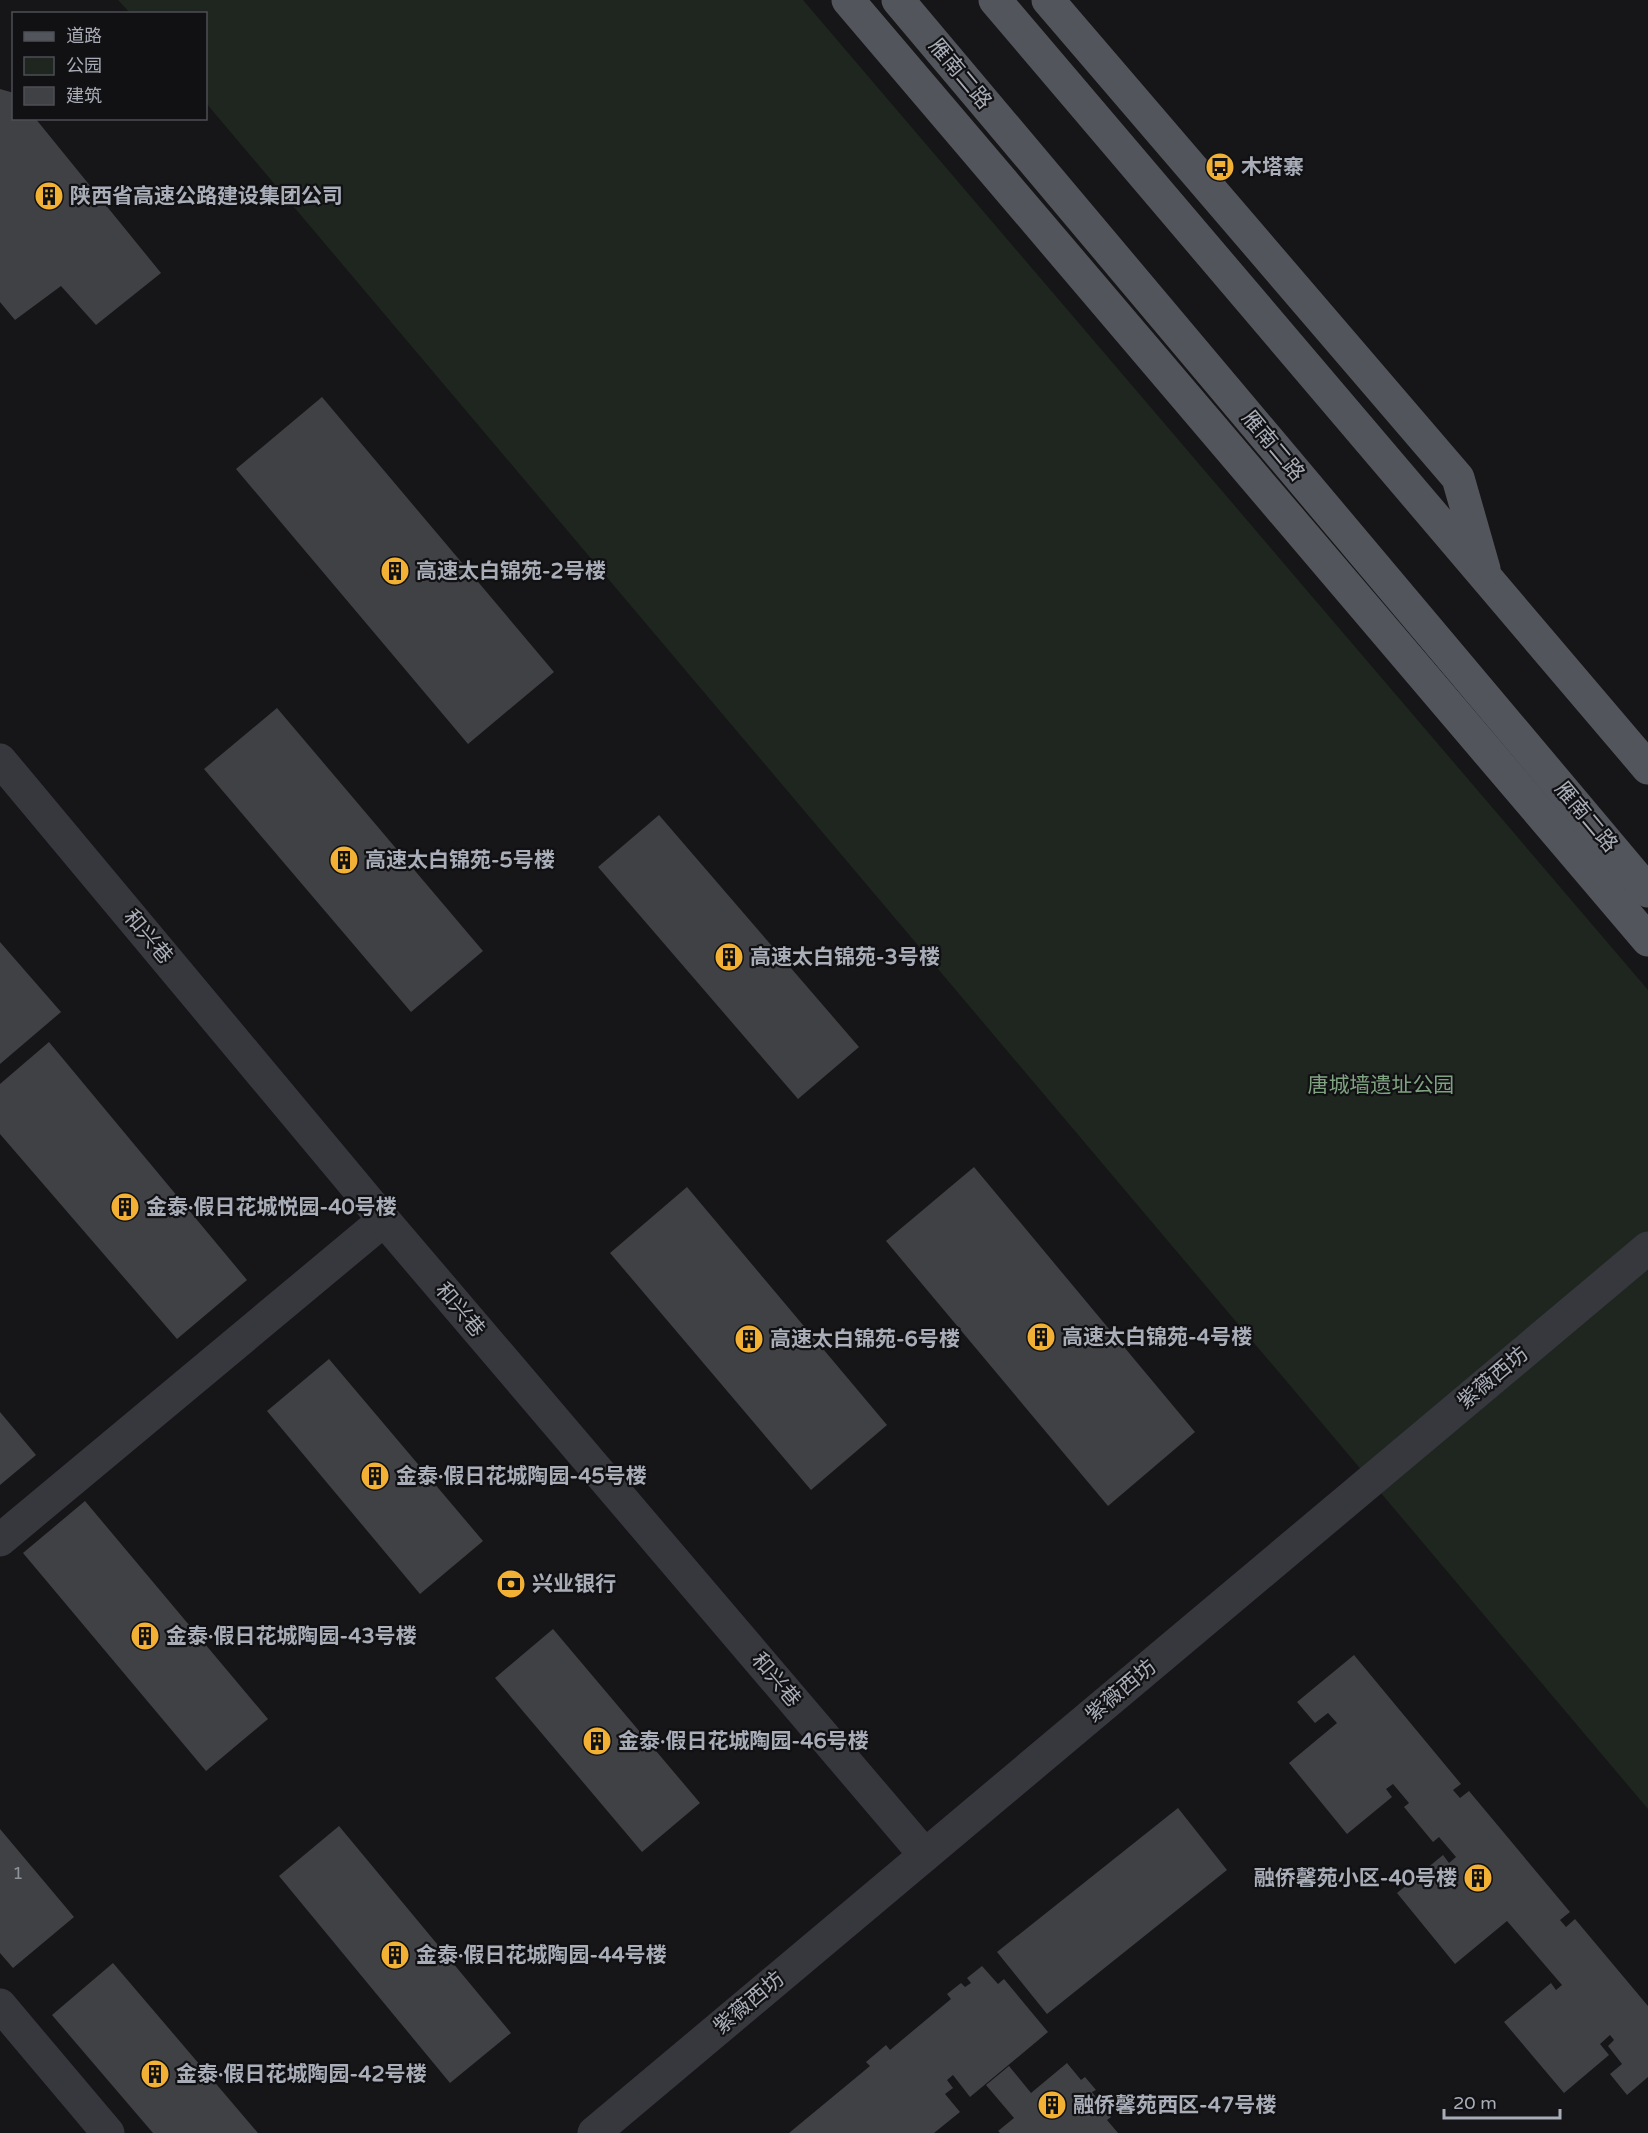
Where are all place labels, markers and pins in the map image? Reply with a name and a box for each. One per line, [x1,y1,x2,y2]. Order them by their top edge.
bus stop icon: 木塔寨 [1204,151,1236,183]
place label: 木塔寨 [1241,155,1304,180]
building icon: 陕西省高速公路建设集团公司 [33,180,65,212]
place label: 陕西省高速公路建设集团公司 [70,184,343,209]
building icon: 高速太白锦苑-2号楼 [379,555,411,587]
place label: 高速太白锦苑-2号楼 [416,559,606,584]
building icon: 高速太白锦苑-5号楼 [328,844,360,876]
place label: 高速太白锦苑-5号楼 [365,848,555,873]
building icon: 高速太白锦苑-3号楼 [713,941,745,973]
place label: 高速太白锦苑-3号楼 [750,945,940,970]
building icon: 金泰·假日花城悦园-40号楼 [109,1191,141,1223]
place label: 金泰·假日花城悦园-40号楼 [146,1195,397,1220]
building icon: 高速太白锦苑-4号楼 [1025,1321,1057,1353]
building icon: 高速太白锦苑-6号楼 [733,1323,765,1355]
place label: 高速太白锦苑-4号楼 [1062,1325,1252,1350]
place label: 高速太白锦苑-6号楼 [770,1327,960,1352]
building icon: 金泰·假日花城陶园-45号楼 [359,1460,391,1492]
place label: 金泰·假日花城陶园-45号楼 [396,1464,647,1489]
bank icon: 兴业银行 [495,1568,527,1600]
place label: 兴业银行 [532,1572,616,1597]
building icon: 金泰·假日花城陶园-43号楼 [129,1620,161,1652]
place label: 金泰·假日花城陶园-43号楼 [166,1624,417,1649]
building icon: 金泰·假日花城陶园-46号楼 [581,1725,613,1757]
place label: 金泰·假日花城陶园-46号楼 [618,1729,869,1754]
building icon: 融侨馨苑小区-40号楼 [1462,1862,1494,1894]
place label: 融侨馨苑小区-40号楼 [1254,1866,1457,1891]
building icon: 金泰·假日花城陶园-44号楼 [379,1939,411,1971]
place label: 金泰·假日花城陶园-44号楼 [416,1943,667,1968]
building icon: 金泰·假日花城陶园-42号楼 [139,2058,171,2090]
place label: 金泰·假日花城陶园-42号楼 [176,2062,427,2087]
building icon: 融侨馨苑西区-47号楼 [1036,2089,1068,2121]
place label: 融侨馨苑西区-47号楼 [1073,2093,1276,2118]

